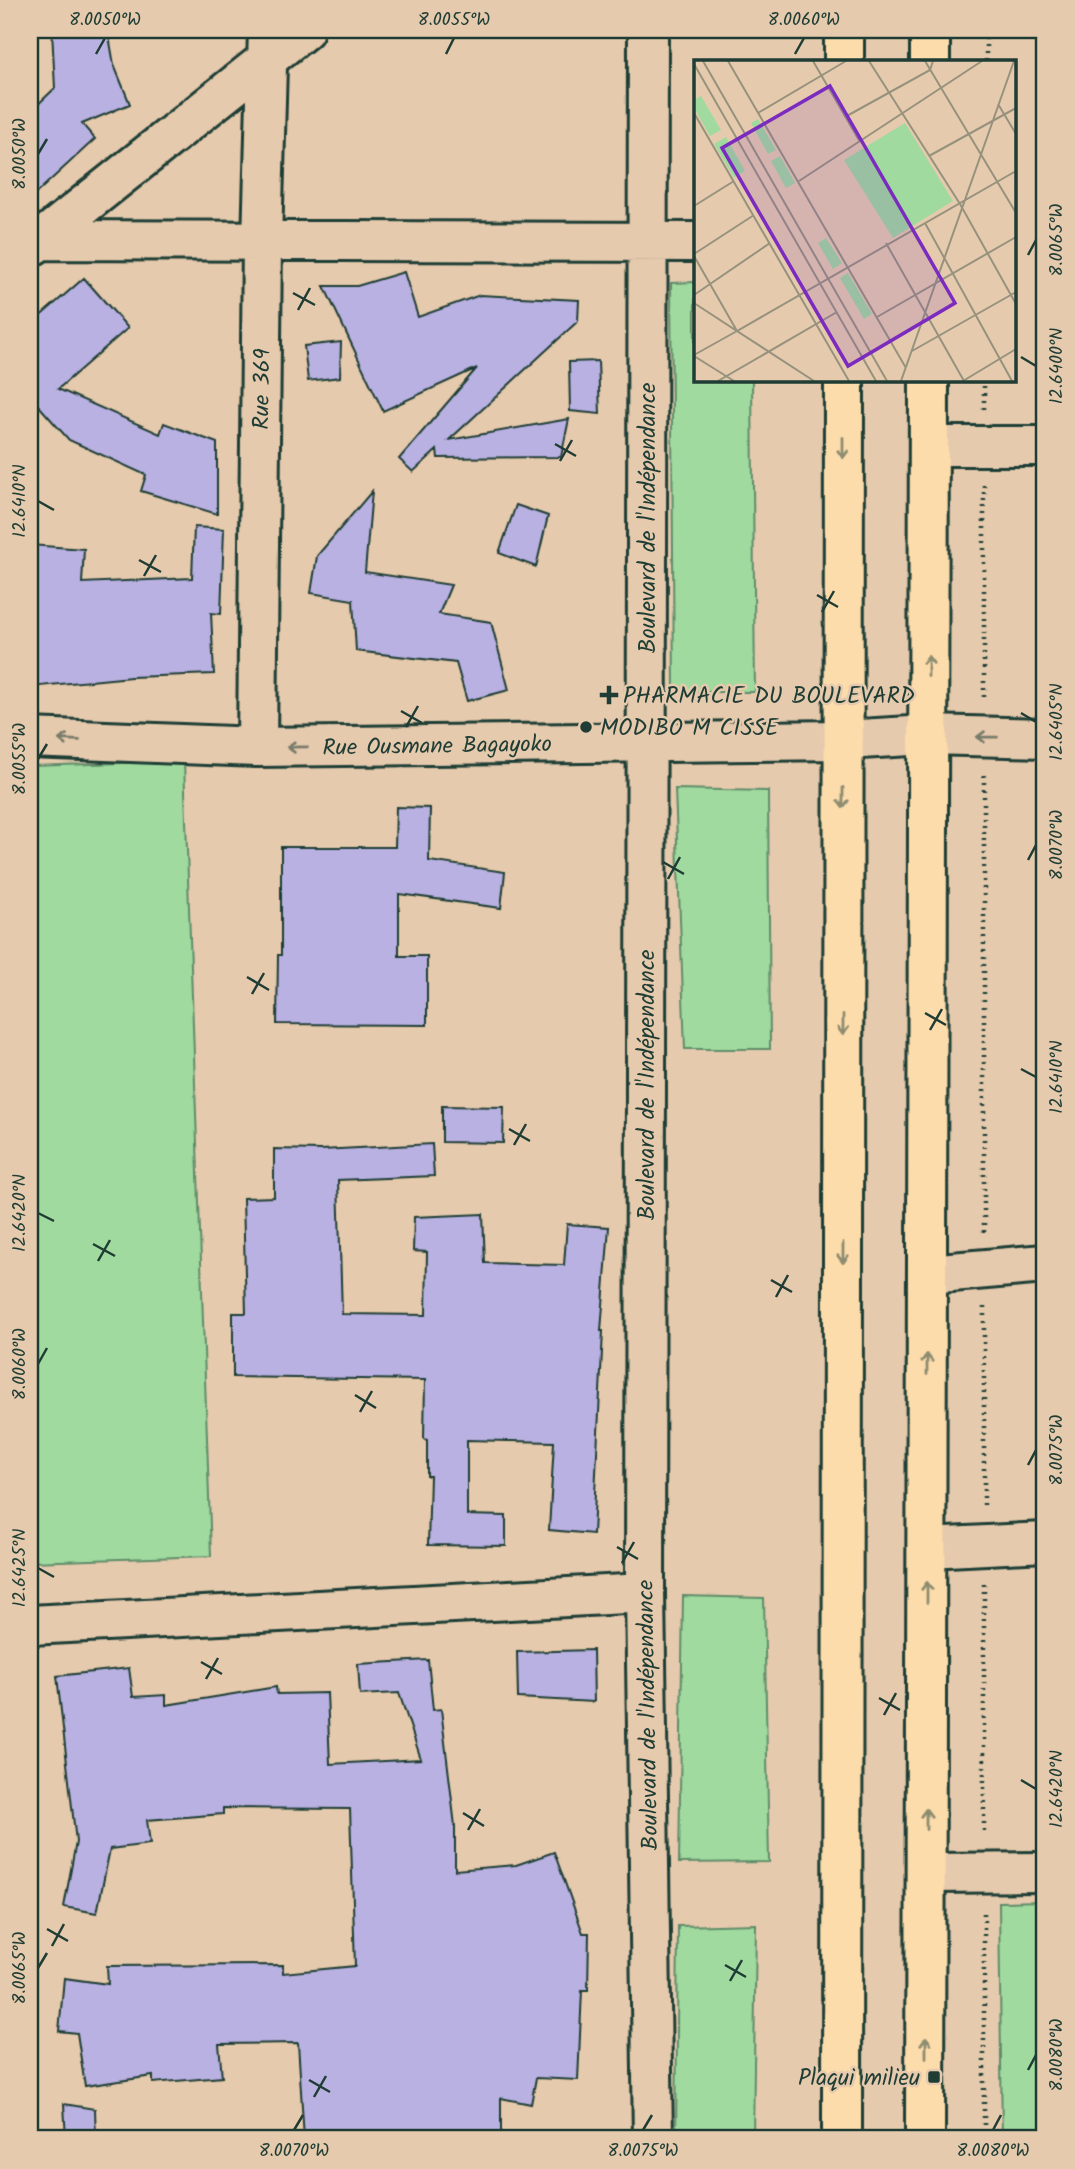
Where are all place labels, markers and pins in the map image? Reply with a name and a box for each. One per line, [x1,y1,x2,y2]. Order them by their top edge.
place label: PHARMACIE DU BOULEVARD [623,679,915,715]
marker: PHARMACIE DU BOULEVARD [601,687,617,703]
place label: MODIBO M CISSE [600,711,779,747]
marker: MODIBO M CISSE [578,719,594,735]
place label: Plaqui milieu [798,2061,920,2097]
marker: Plaqui milieu [926,2069,942,2085]

